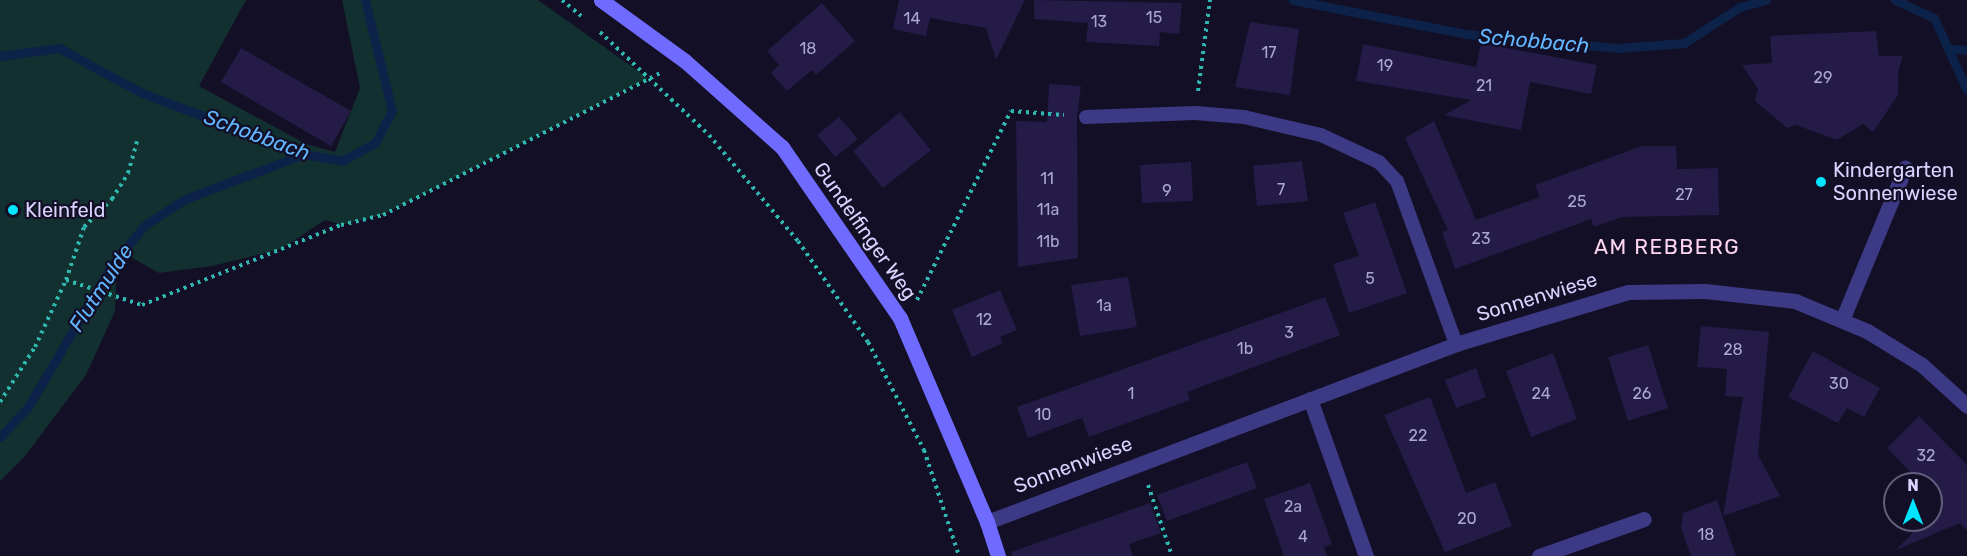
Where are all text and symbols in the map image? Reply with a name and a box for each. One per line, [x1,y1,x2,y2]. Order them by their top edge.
house number: 15 [1146,8,1162,28]
house number: 14 [904,9,920,29]
house number: 13 [1091,12,1107,32]
water label: Schobbach [1478,24,1590,58]
house number: 18 [799,39,817,59]
house number: 17 [1261,43,1277,63]
house number: 19 [1377,56,1393,76]
house number: 29 [1814,68,1832,88]
house number: 21 [1476,76,1492,96]
water label: Schobbach [201,104,313,166]
street label: Gundelfinger Weg [808,157,922,305]
place label: Kindergarten Sonnenwiese [1833,158,1958,205]
house number: 11 [1040,169,1054,189]
marker: Kindergarten Sonnenwiese [1814,175,1828,189]
house number: 7 [1277,180,1285,200]
house number: 9 [1162,181,1172,201]
house number: 27 [1675,185,1693,205]
house number: 25 [1568,192,1586,212]
place label: Kleinfeld [25,198,105,222]
house number: 11a [1037,200,1059,220]
marker: Kleinfeld [6,203,20,217]
house number: 23 [1471,229,1491,249]
house number: 11b [1036,232,1060,252]
district label: AM REBBERG [1594,234,1740,260]
water label: Flutmulde [64,240,138,336]
street label: Sonnenwiese [1474,267,1600,327]
house number: 5 [1365,269,1375,289]
house number: 1a [1096,296,1112,316]
house number: 12 [976,310,992,330]
house number: 3 [1284,323,1294,343]
house number: 1b [1237,339,1253,359]
house number: 28 [1723,340,1743,360]
house number: 30 [1829,374,1849,394]
house number: 1 [1128,384,1134,404]
house number: 24 [1531,384,1551,404]
house number: 26 [1632,384,1652,404]
house number: 10 [1034,405,1052,425]
house number: 22 [1409,426,1427,446]
street label: Sonnenwiese [1010,431,1136,499]
house number: 32 [1916,446,1936,466]
north arrow [1883,472,1943,532]
text: N [1907,476,1919,495]
house number: 2a [1284,497,1302,517]
house number: 20 [1457,509,1477,529]
house number: 18 [1697,525,1715,545]
house number: 4 [1298,527,1308,547]

